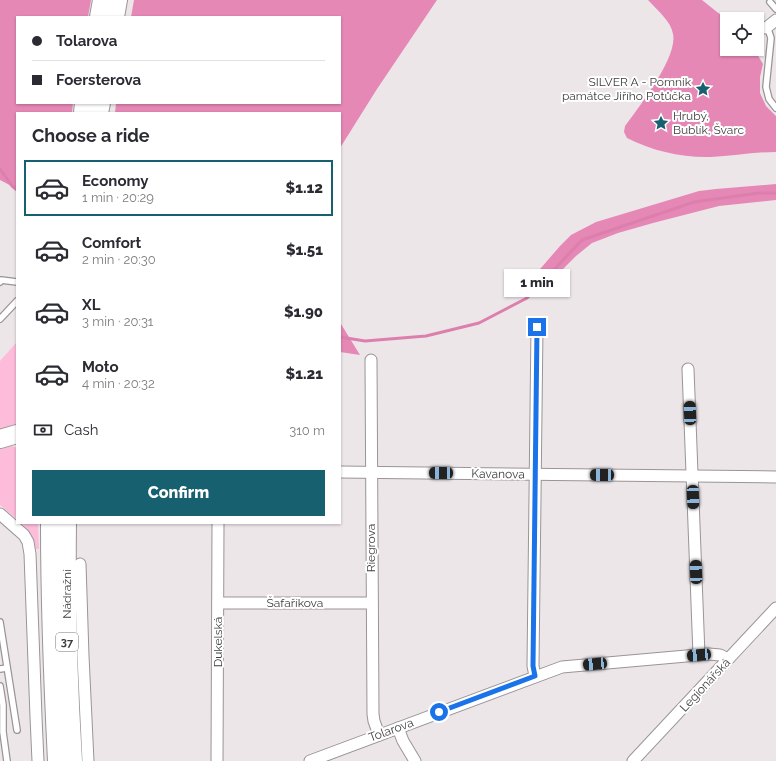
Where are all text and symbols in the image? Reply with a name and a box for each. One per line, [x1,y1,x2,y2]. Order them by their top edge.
map controls [720,12,764,56]
button: locate [720,12,764,56]
text: Tolarova [56,32,117,50]
text: Foersterova [56,71,141,89]
place label: SILVER A - Pomnik památce Jiřího Potůčka [562,75,692,103]
place icon: SILVER A - Pomnik památce Jiřího Potůčka [694,80,712,98]
place label: Hrubý, Bublík, Švarc [673,109,744,137]
place icon: Hrubý, Bublík, Švarc [652,114,670,132]
text: Choose a ride [32,125,150,146]
icon: car [34,170,70,206]
text: Economy [82,172,149,190]
text: $1.12 [286,179,323,197]
text: 1 min · 20:29 [82,190,154,205]
icon: car [34,232,70,268]
text: Comfort [82,234,141,252]
text: $1.51 [286,241,323,259]
text: 2 min · 20:30 [82,252,156,267]
callout: 1 min [504,269,570,297]
text: 1 min [520,275,554,290]
icon: car [34,294,70,330]
text: XL [82,296,100,314]
text: $1.90 [284,303,323,321]
text: 3 min · 20:31 [82,314,153,329]
route end [528,318,546,336]
icon: car [34,356,70,392]
text: Moto [82,358,119,376]
text: $1.21 [286,365,323,383]
text: 4 min · 20:32 [82,376,155,391]
car [684,401,696,425]
icon: cash [32,419,54,441]
text: Cash [64,421,98,439]
text: 310 m [289,423,325,438]
car [429,467,453,479]
street label: Kavanova [471,467,525,481]
car [590,469,614,481]
button: Confirm [32,470,325,516]
car [687,485,699,509]
street label: Riegrova [364,524,378,572]
car [690,560,702,584]
street label: Nádražní [60,569,74,619]
street label: Šafaříkova [267,596,323,610]
street label: Dukelská [211,617,225,667]
road number: 37 [56,633,78,651]
car [687,648,711,662]
street label: Legionářská [677,656,733,714]
car [583,657,607,671]
route start [430,703,448,721]
street label: Tolarova [367,715,415,745]

